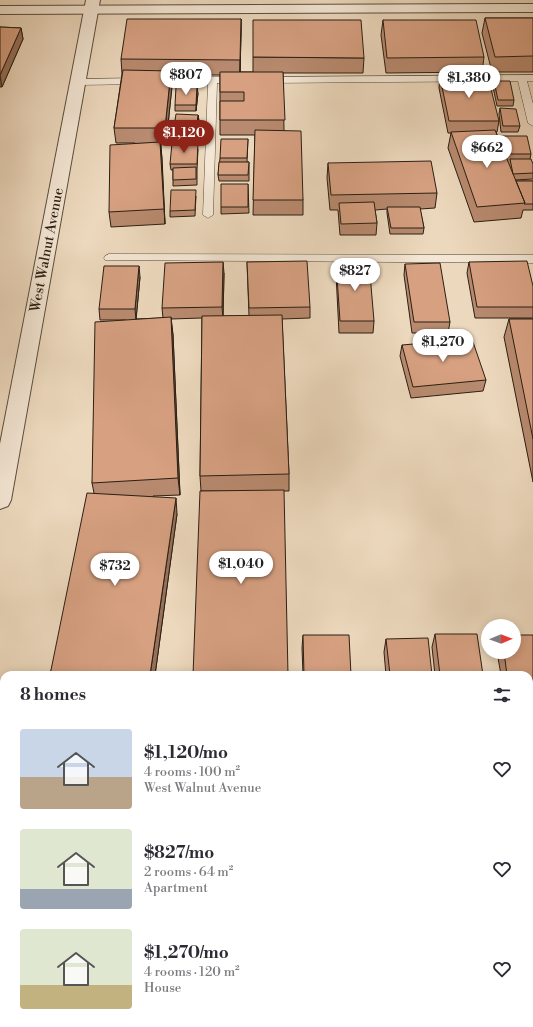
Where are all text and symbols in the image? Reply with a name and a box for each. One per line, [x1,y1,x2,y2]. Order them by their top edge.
pin: $807 [162,62,210,96]
pin: $1,380 [436,65,502,99]
text: $807 [169,67,203,83]
text: $1,380 [447,70,491,86]
pin: $1,120 [151,120,217,154]
text: $1,120 [163,125,205,141]
pin: $662 [463,135,511,169]
text: $662 [471,140,503,156]
street label: West Walnut Avenue [26,186,68,315]
pin: $827 [331,258,379,292]
text: $827 [339,263,371,279]
pin: $1,270 [410,329,476,363]
text: $1,270 [422,334,464,350]
pin: $1,040 [208,551,274,585]
pin: $732 [91,553,139,587]
text: $1,040 [218,556,264,572]
text: $732 [99,558,131,574]
north arrow [481,619,521,659]
map controls [481,619,521,659]
text: 8 homes [20,684,86,706]
icon: filters [491,684,513,706]
text: $1,120/mo [144,742,228,764]
icon: home [52,745,100,793]
icon: heart [491,758,513,780]
text: 4 rooms · 100 m² [144,764,240,780]
text: West Walnut Avenue [144,780,261,796]
text: $827/mo [144,842,214,864]
icon: home [52,845,100,893]
icon: heart [491,858,513,880]
text: 2 rooms · 64 m² [144,864,233,880]
text: Apartment [144,880,208,896]
text: $1,270/mo [144,942,229,964]
icon: home [52,945,100,993]
icon: heart [491,958,513,980]
text: 4 rooms · 120 m² [144,964,240,980]
text: House [144,980,181,996]

